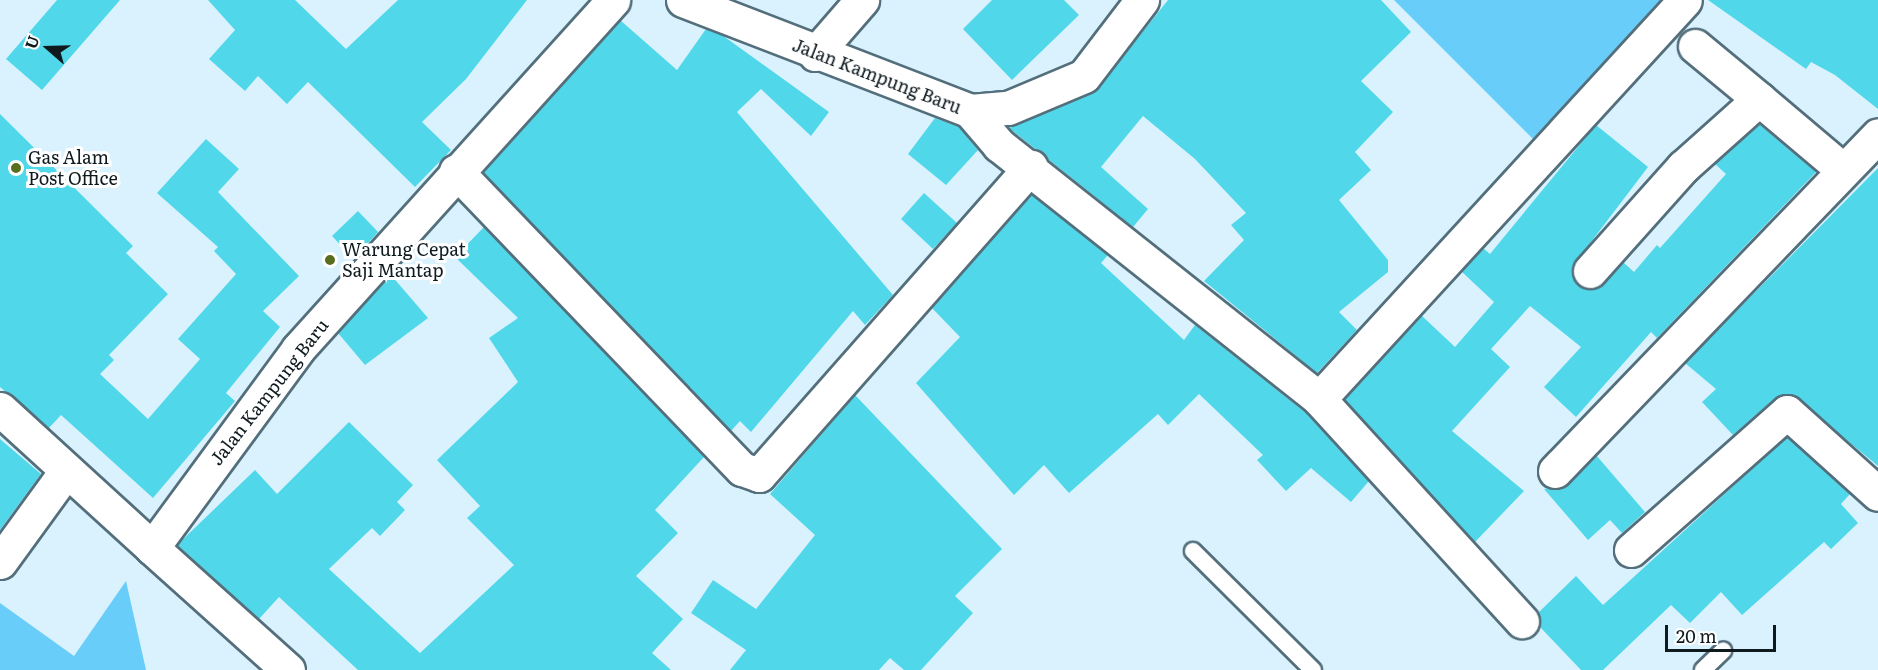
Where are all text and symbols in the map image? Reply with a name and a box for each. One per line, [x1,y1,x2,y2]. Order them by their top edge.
north arrow [18,18,78,78]
text: U [18,32,45,52]
street label: Jalan Kampung Baru [789,34,965,118]
place label: Gas Alam Post Office [28,147,118,190]
marker: Gas Alam Post Office [9,161,23,175]
place label: Warung Cepat Saji Mantap [342,239,466,282]
marker: Warung Cepat Saji Mantap [323,253,337,267]
street label: Jalan Kampung Baru [205,315,333,469]
scale bar [1668,613,1779,651]
text: 20 m [1676,622,1717,649]

